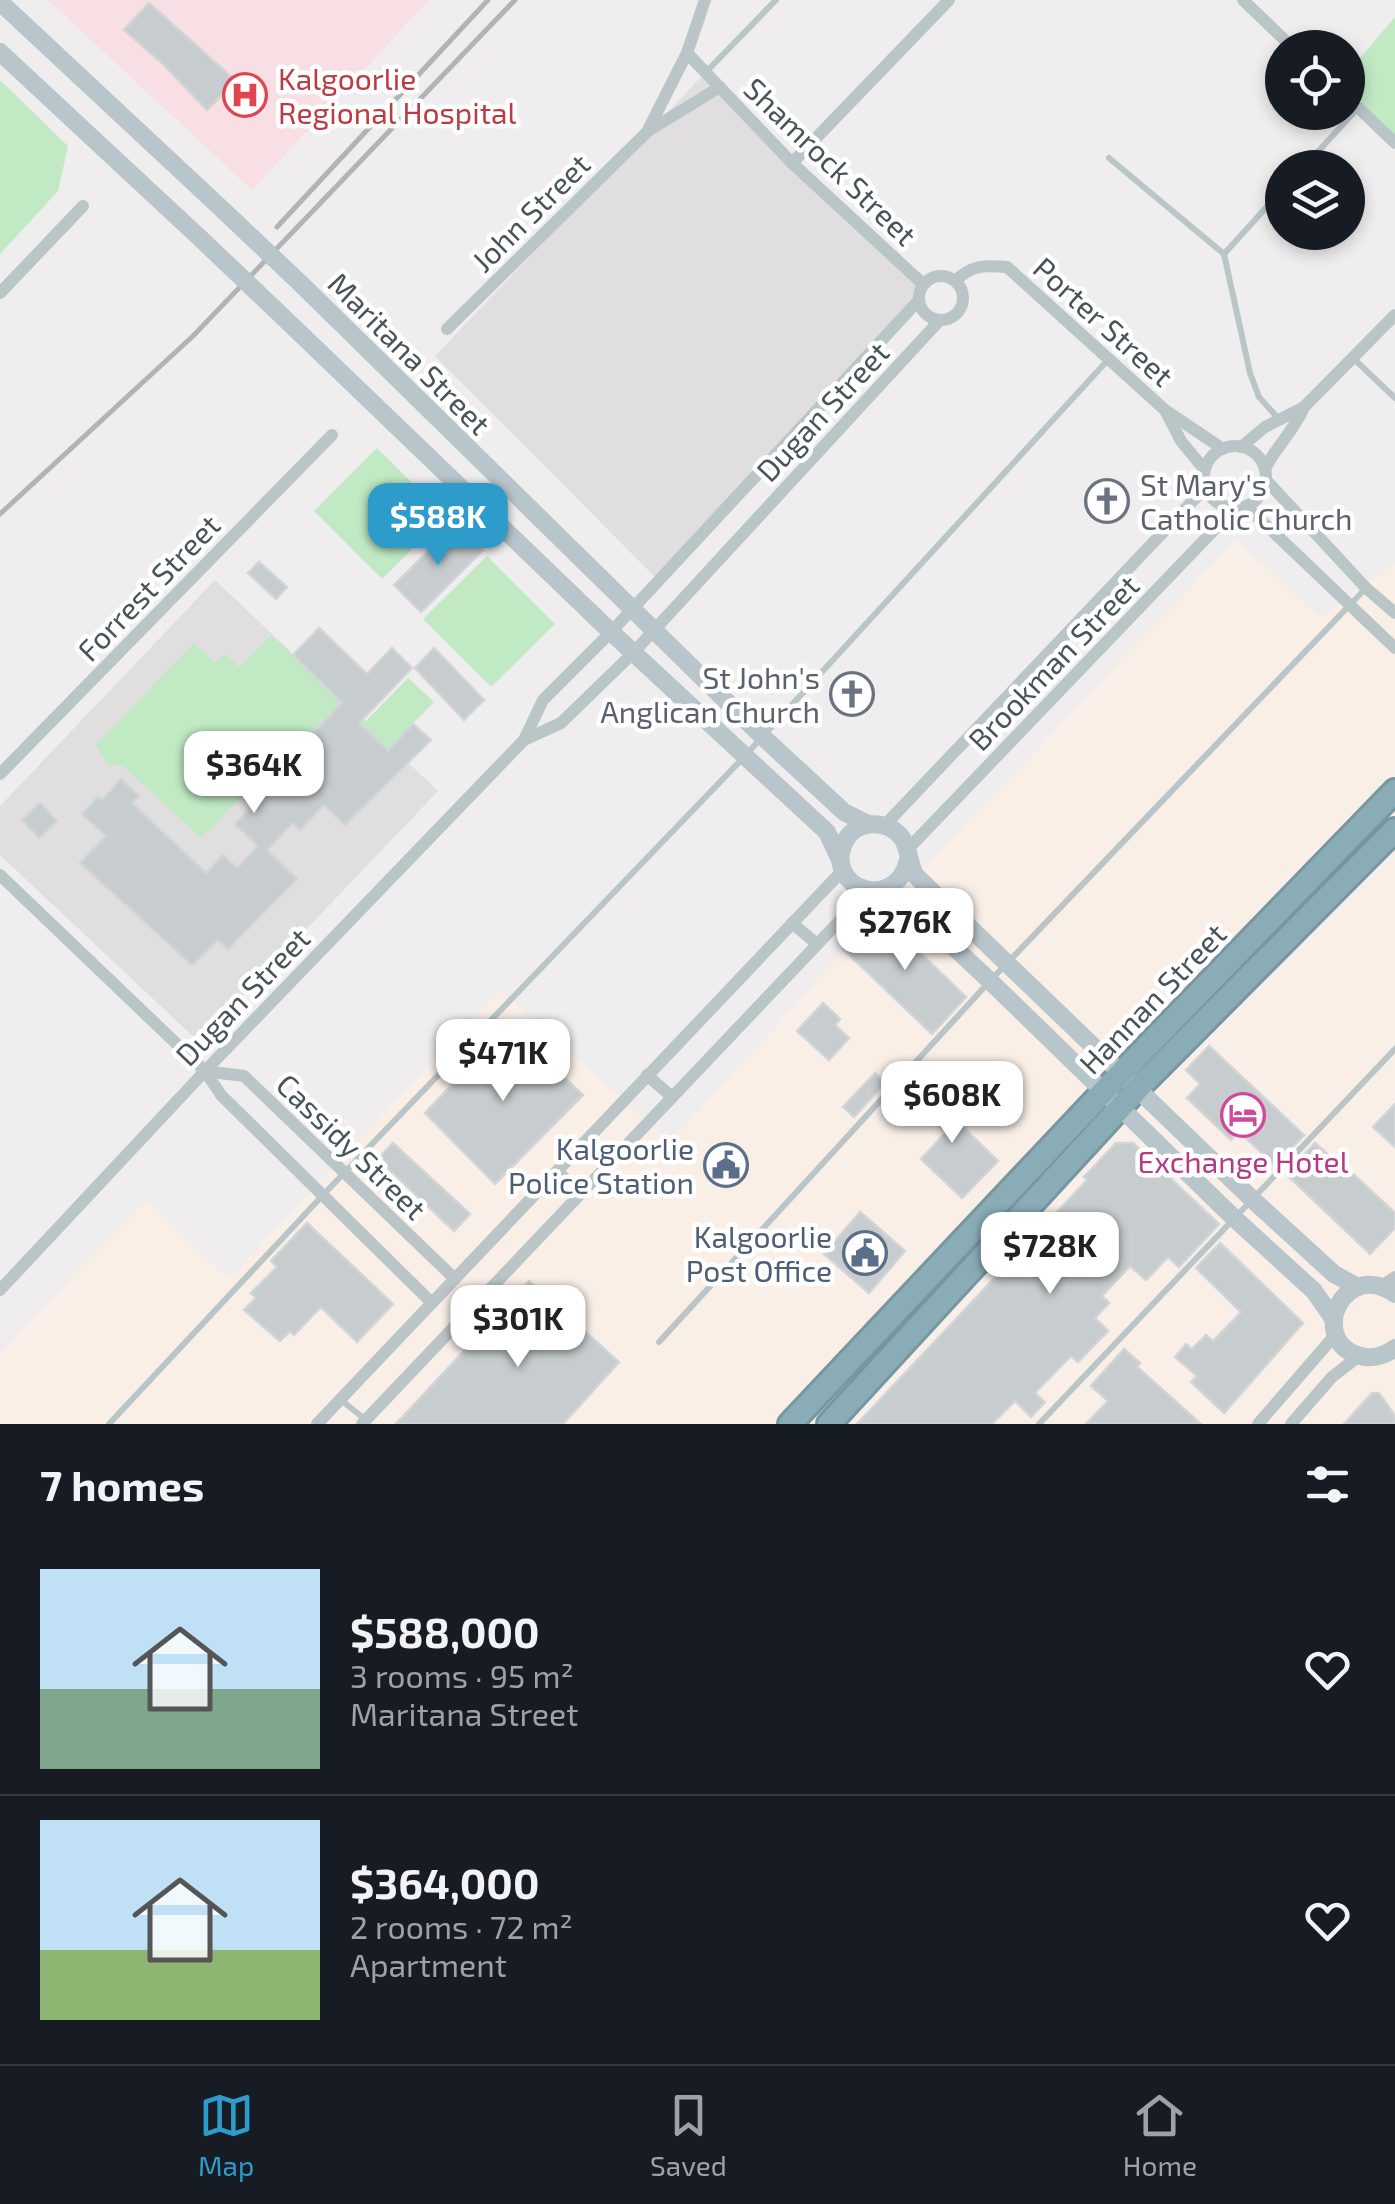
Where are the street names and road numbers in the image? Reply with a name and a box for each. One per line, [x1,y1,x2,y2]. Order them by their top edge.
street label: Shamrock Street [737,70,925,252]
street label: John Street [463,145,597,279]
street label: Porter Street [1027,249,1181,393]
street label: Maritana Street [322,265,498,441]
street label: Dugan Street [748,334,896,488]
street label: Forrest Street [69,506,227,668]
street label: Brookman Street [960,567,1146,757]
street label: Hannan Street [1071,915,1233,1081]
street label: Dugan Street [167,920,317,1072]
street label: Cassidy Street [270,1066,434,1226]

